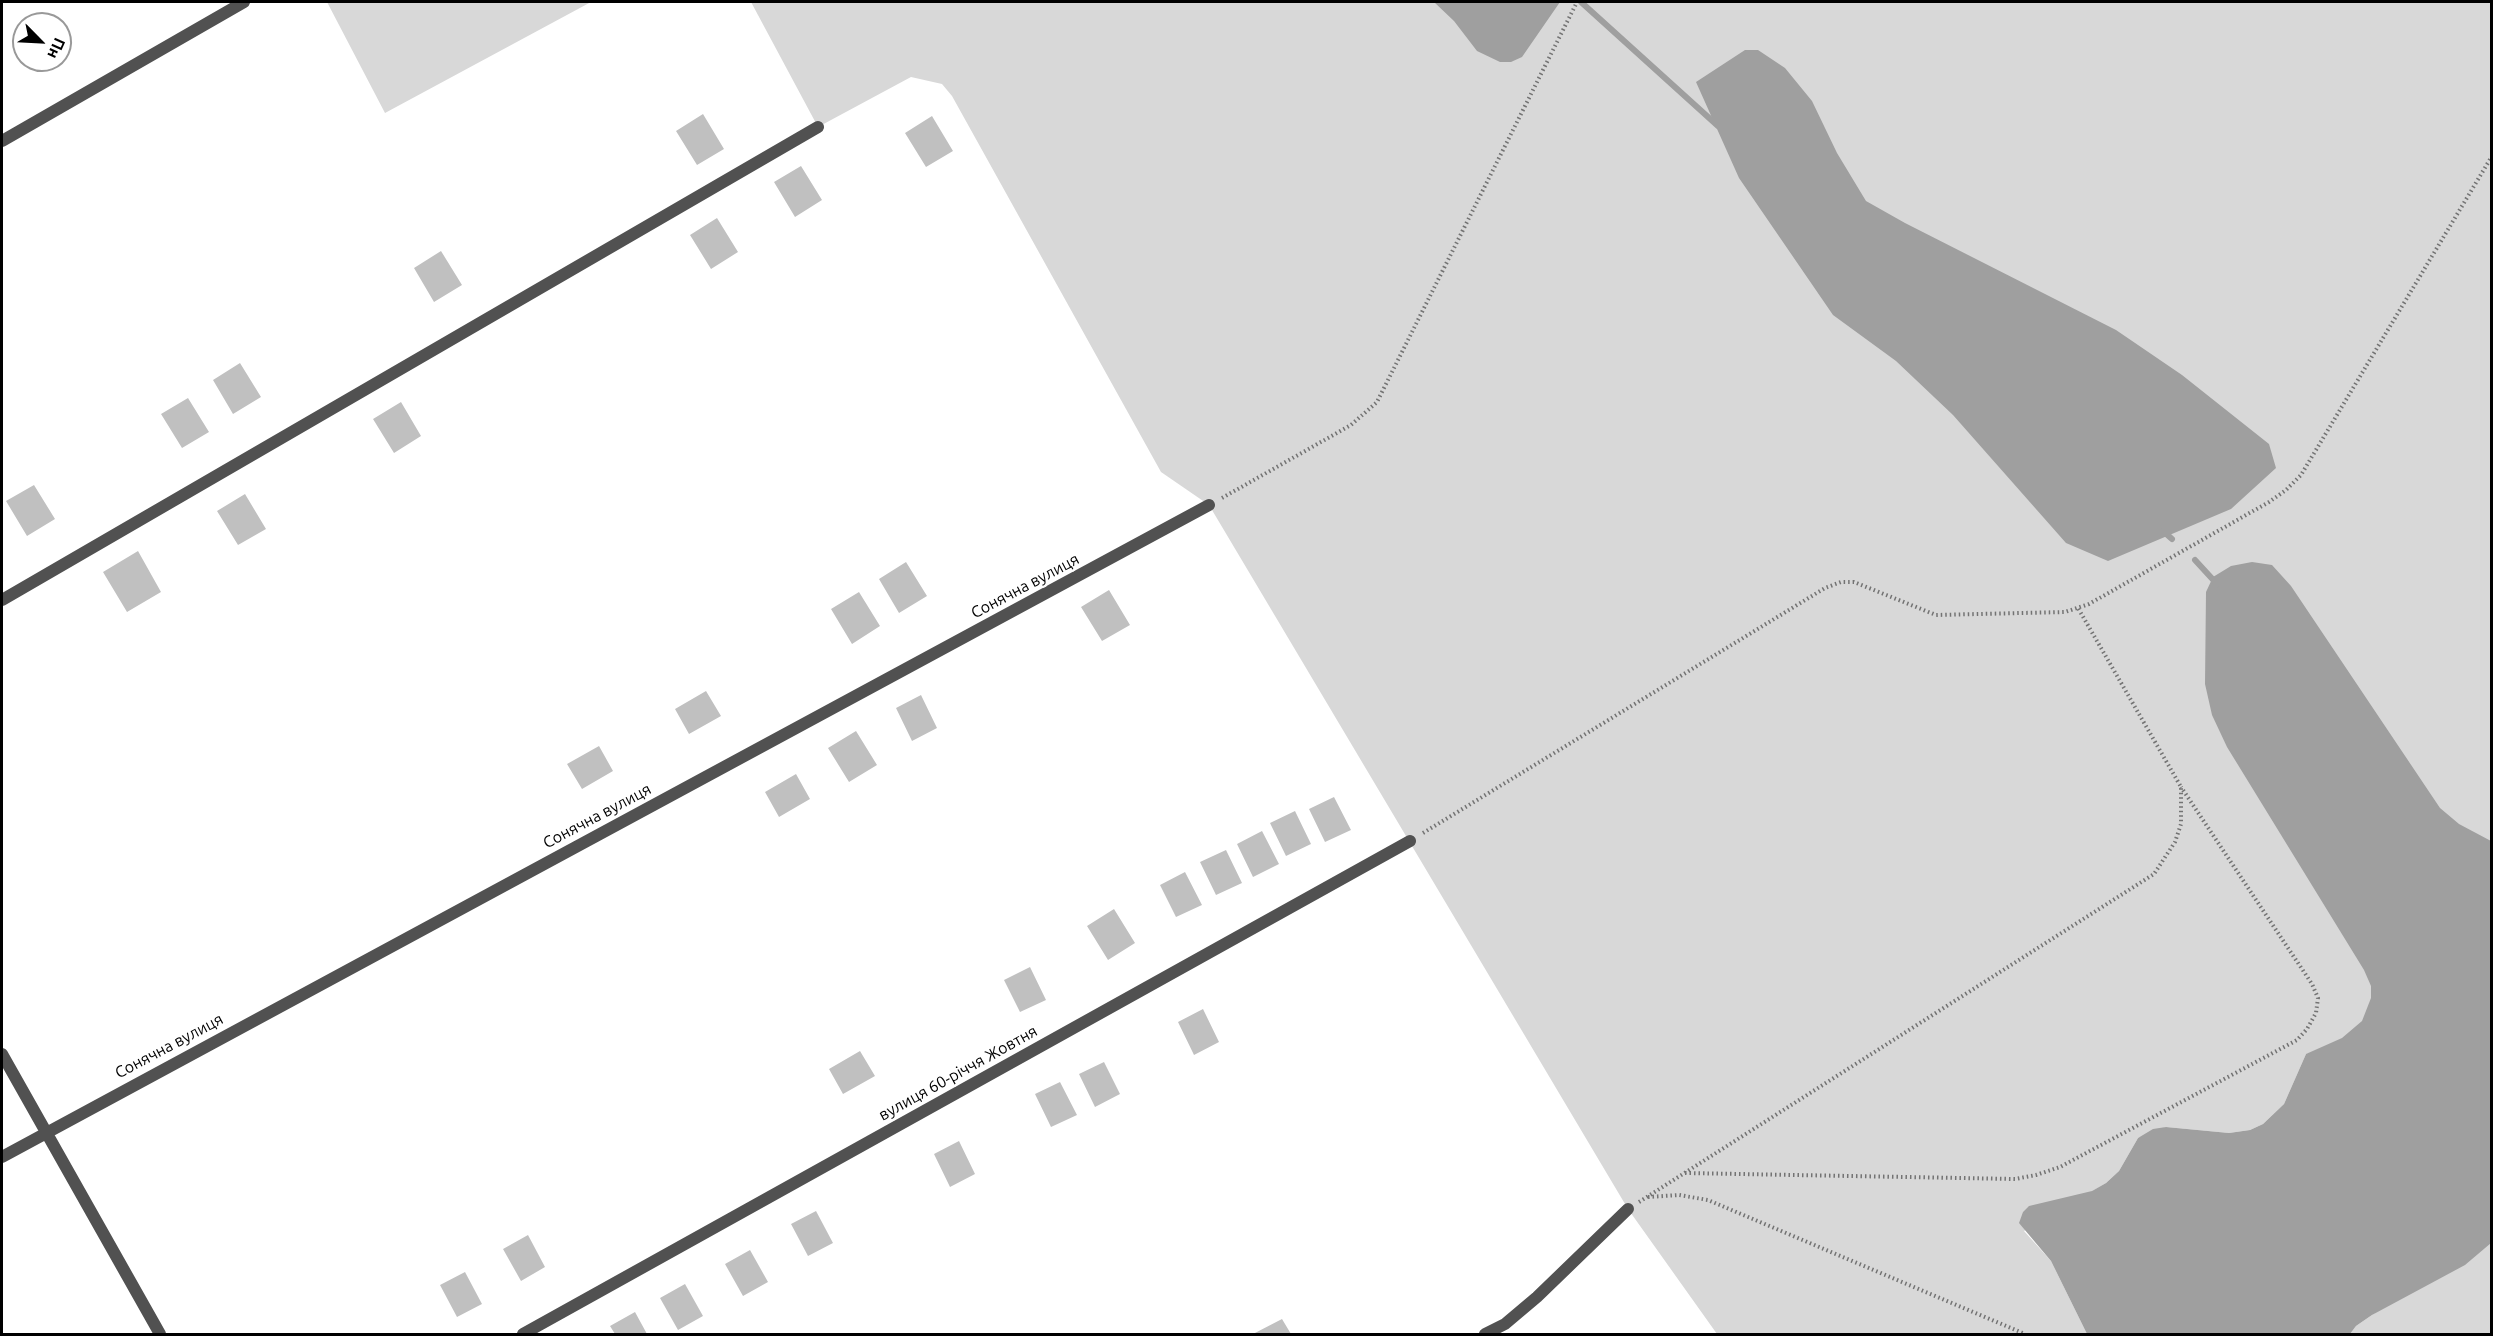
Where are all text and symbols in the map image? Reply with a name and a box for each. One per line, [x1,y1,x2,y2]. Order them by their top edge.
north arrow [12,12,72,72]
text: Пн [44,35,69,62]
street label: Сонячна вулиця [968,549,1082,623]
street label: Сонячна вулиця [540,779,654,853]
street label: Сонячна вулиця [112,1009,226,1083]
street label: вулиця 60-річчя Жовтня [875,1021,1041,1125]

